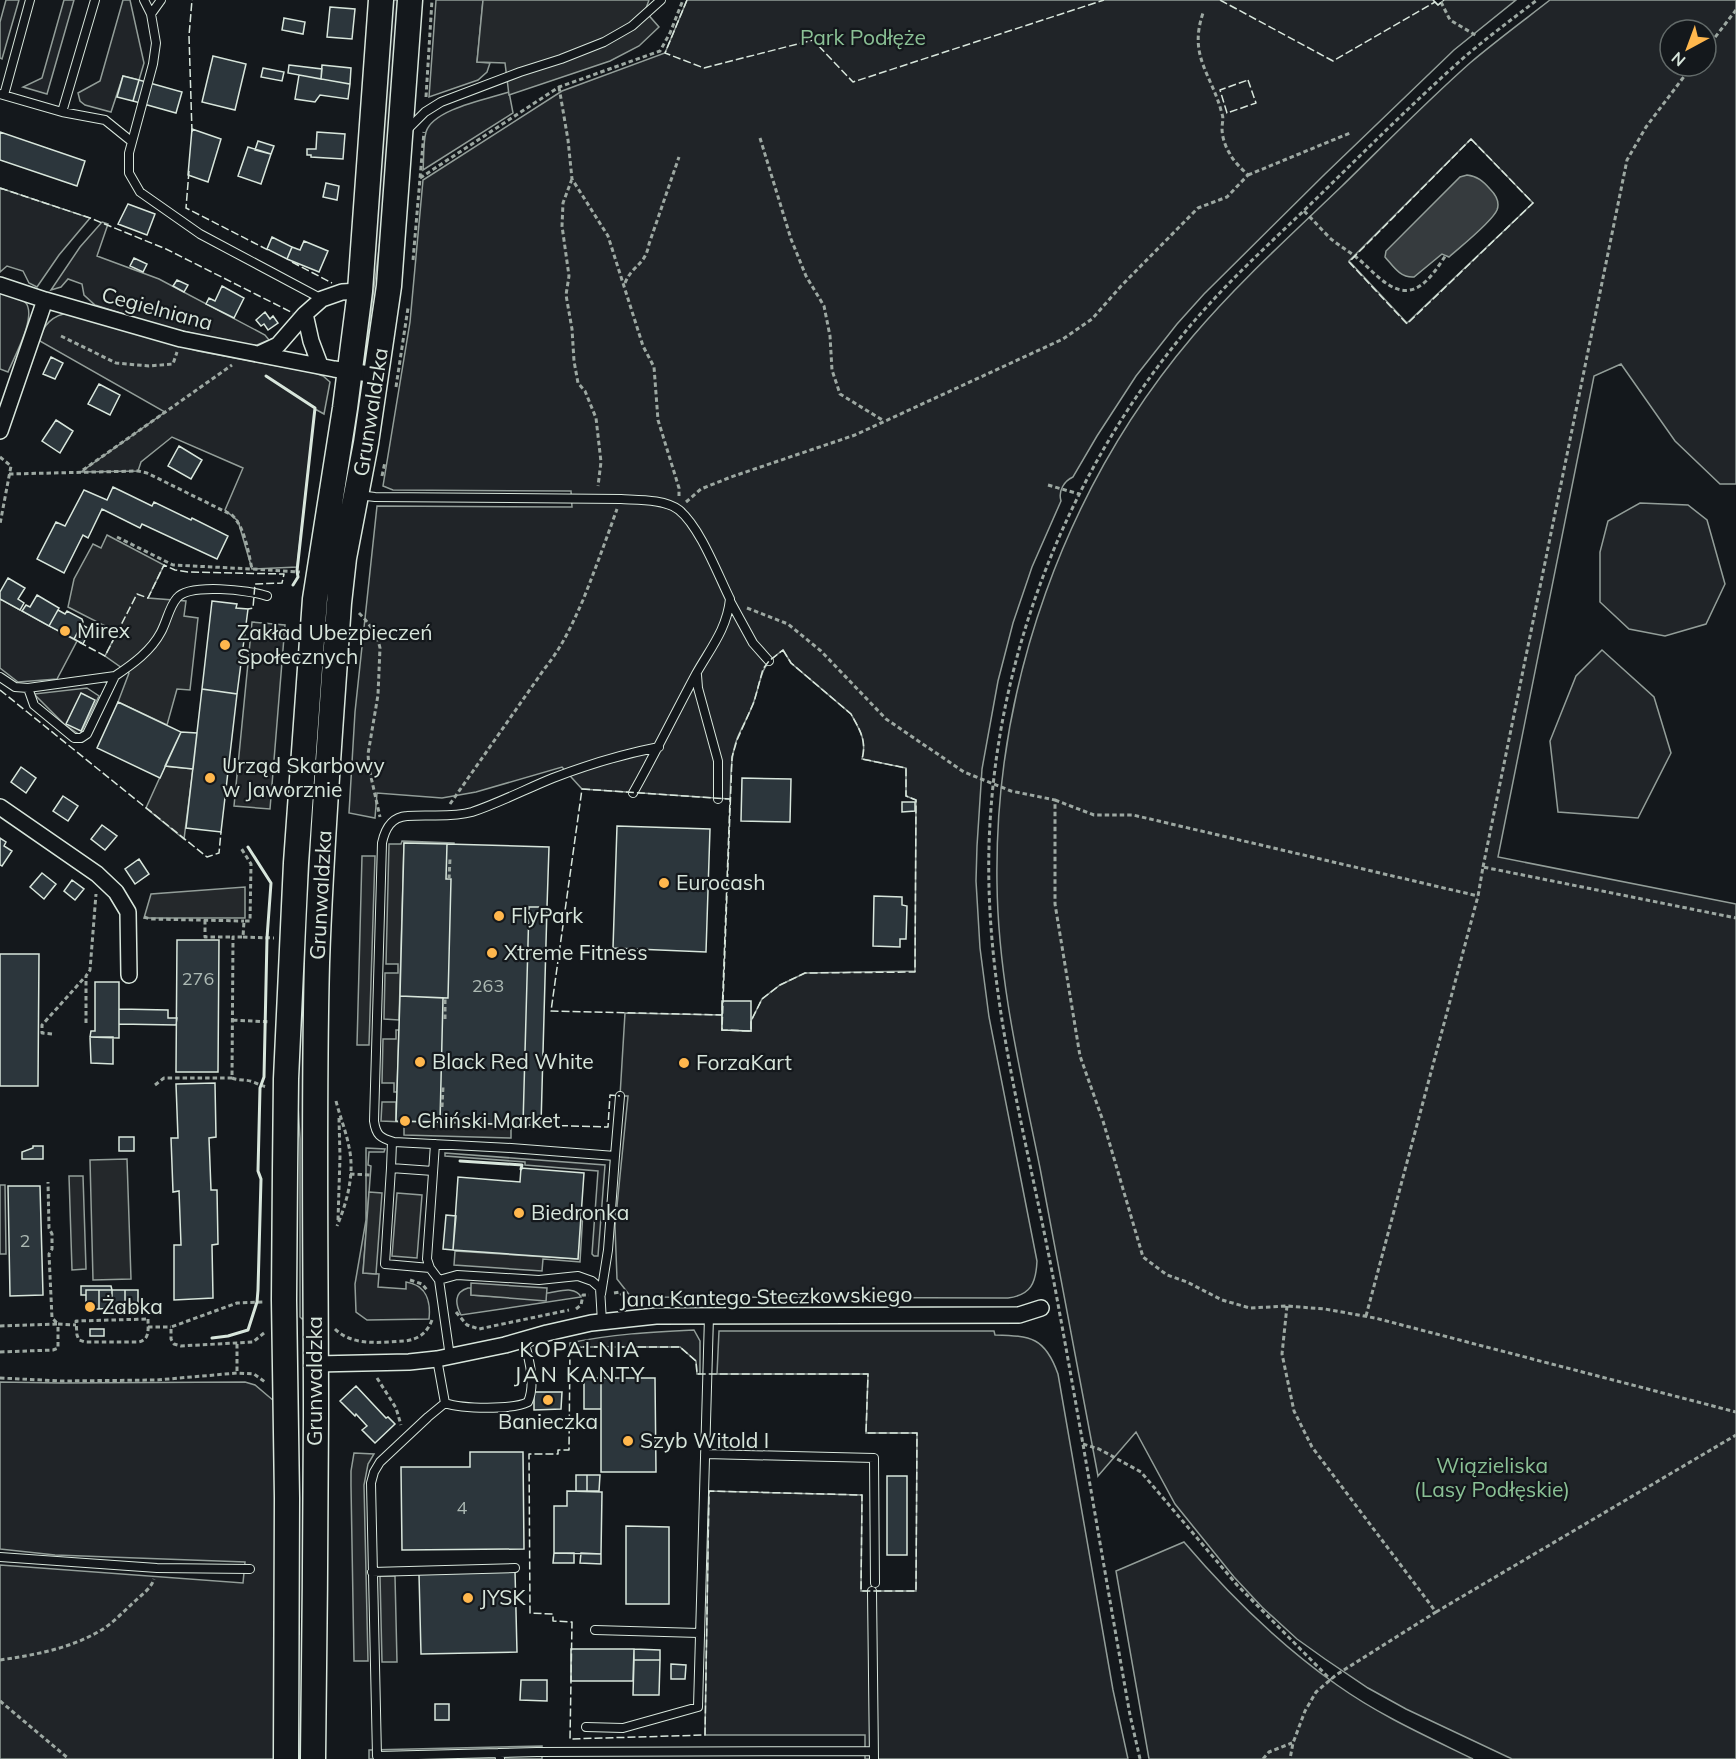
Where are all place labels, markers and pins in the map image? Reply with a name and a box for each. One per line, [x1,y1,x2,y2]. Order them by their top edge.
place label: Mirex [77,617,130,643]
place label: Zakład Ubezpieczeń Społecznych [237,619,432,669]
marker: Mirex [58,624,72,638]
marker: Zakład Ubezpieczeń Społecznych [218,638,232,652]
place label: Urząd Skarbowy w Jaworznie [222,752,385,802]
marker: Urząd Skarbowy w Jaworznie [203,771,217,785]
place label: Eurocash [676,869,766,895]
marker: Eurocash [657,876,671,890]
place label: FlyPark [511,902,583,928]
marker: FlyPark [492,909,506,923]
place label: Xtreme Fitness [504,939,648,965]
marker: Xtreme Fitness [485,946,499,960]
place label: Black Red White [432,1048,594,1074]
place label: ForzaKart [696,1049,792,1075]
marker: Black Red White [413,1055,427,1069]
marker: ForzaKart [677,1056,691,1070]
place label: Chiński Market [417,1107,560,1133]
marker: Chiński Market [398,1114,412,1128]
place label: Biedronka [531,1199,629,1225]
marker: Biedronka [512,1206,526,1220]
place label: Żabka [102,1293,163,1319]
marker: Żabka [83,1300,97,1314]
marker: Banieczka [541,1393,555,1407]
place label: Banieczka [498,1408,598,1434]
place label: Szyb Witold I [640,1427,769,1453]
marker: Szyb Witold I [621,1434,635,1448]
place label: JYSK [480,1584,526,1610]
marker: JYSK [461,1591,475,1605]

